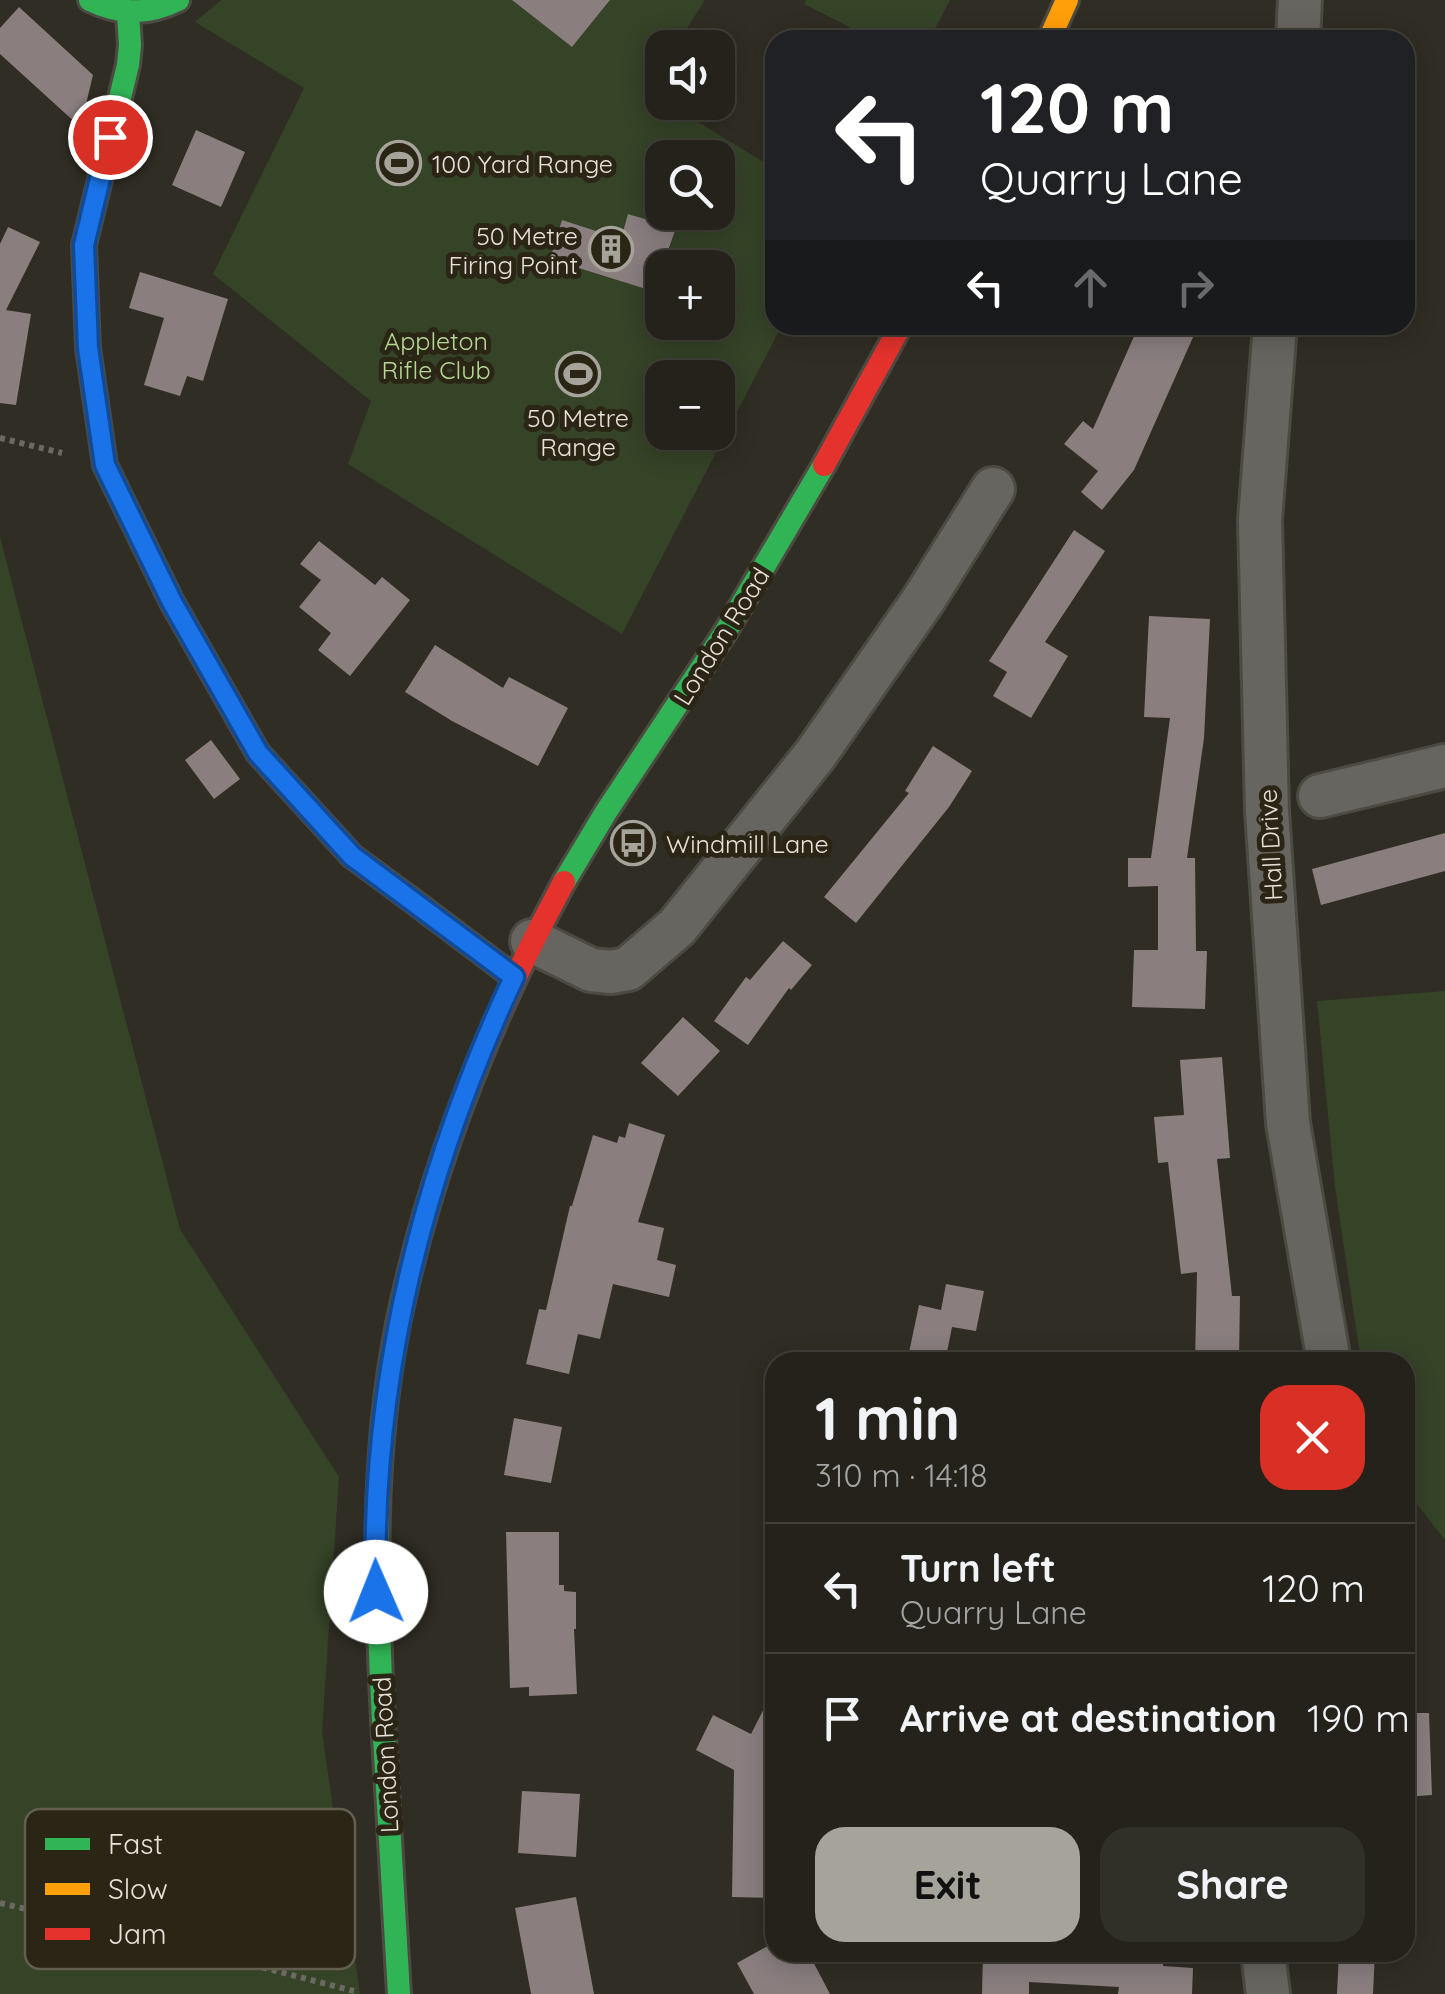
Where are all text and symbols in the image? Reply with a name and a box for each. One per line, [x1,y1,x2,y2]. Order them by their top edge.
map controls [645,30,735,450]
button: sound [645,30,735,120]
text: 120 m [980,63,1174,151]
icon: left [815,70,945,200]
pin [68,95,153,180]
icon: arrive [83,110,138,165]
sports icon: 100 Yard Range [376,140,422,186]
button: search [645,140,735,230]
place label: 100 Yard Range [432,148,613,179]
text: Quarry Lane [980,150,1243,206]
place label: 50 Metre Firing Point [449,220,578,280]
building icon: 50 Metre Firing Point [588,226,634,272]
button: + [645,250,735,340]
icon: left [958,260,1013,315]
icon: ahead [1063,260,1118,315]
icon: right [1168,260,1223,315]
park label: Appleton Rifle Club [381,325,491,385]
sports icon: 50 Metre Range [555,351,601,397]
button: − [645,360,735,450]
place label: 50 Metre Range [527,402,629,462]
street label: London Road [666,561,776,711]
street label: Hall Drive [1252,788,1288,902]
bus stop icon: Windmill Lane [610,820,656,866]
place label: Windmill Lane [666,828,829,859]
text: 1 min [815,1380,960,1455]
button: close [1260,1385,1365,1490]
text: 310 m · 14:18 [815,1455,988,1495]
position arrow [324,1540,428,1644]
text: Turn left [900,1544,1056,1592]
icon: left [815,1561,870,1616]
text: 120 m [1262,1564,1365,1612]
text: Quarry Lane [900,1592,1087,1632]
street label: London Road [365,1676,405,1834]
icon: arrive [815,1691,870,1746]
text: Arrive at destination [900,1694,1277,1742]
text: 190 m [1307,1694,1410,1742]
legend [25,1809,355,1969]
text: Fast [108,1826,163,1861]
button: Exit [815,1827,1080,1942]
button: Share [1100,1827,1365,1942]
text: Slow [108,1871,168,1906]
text: Jam [108,1916,167,1951]

